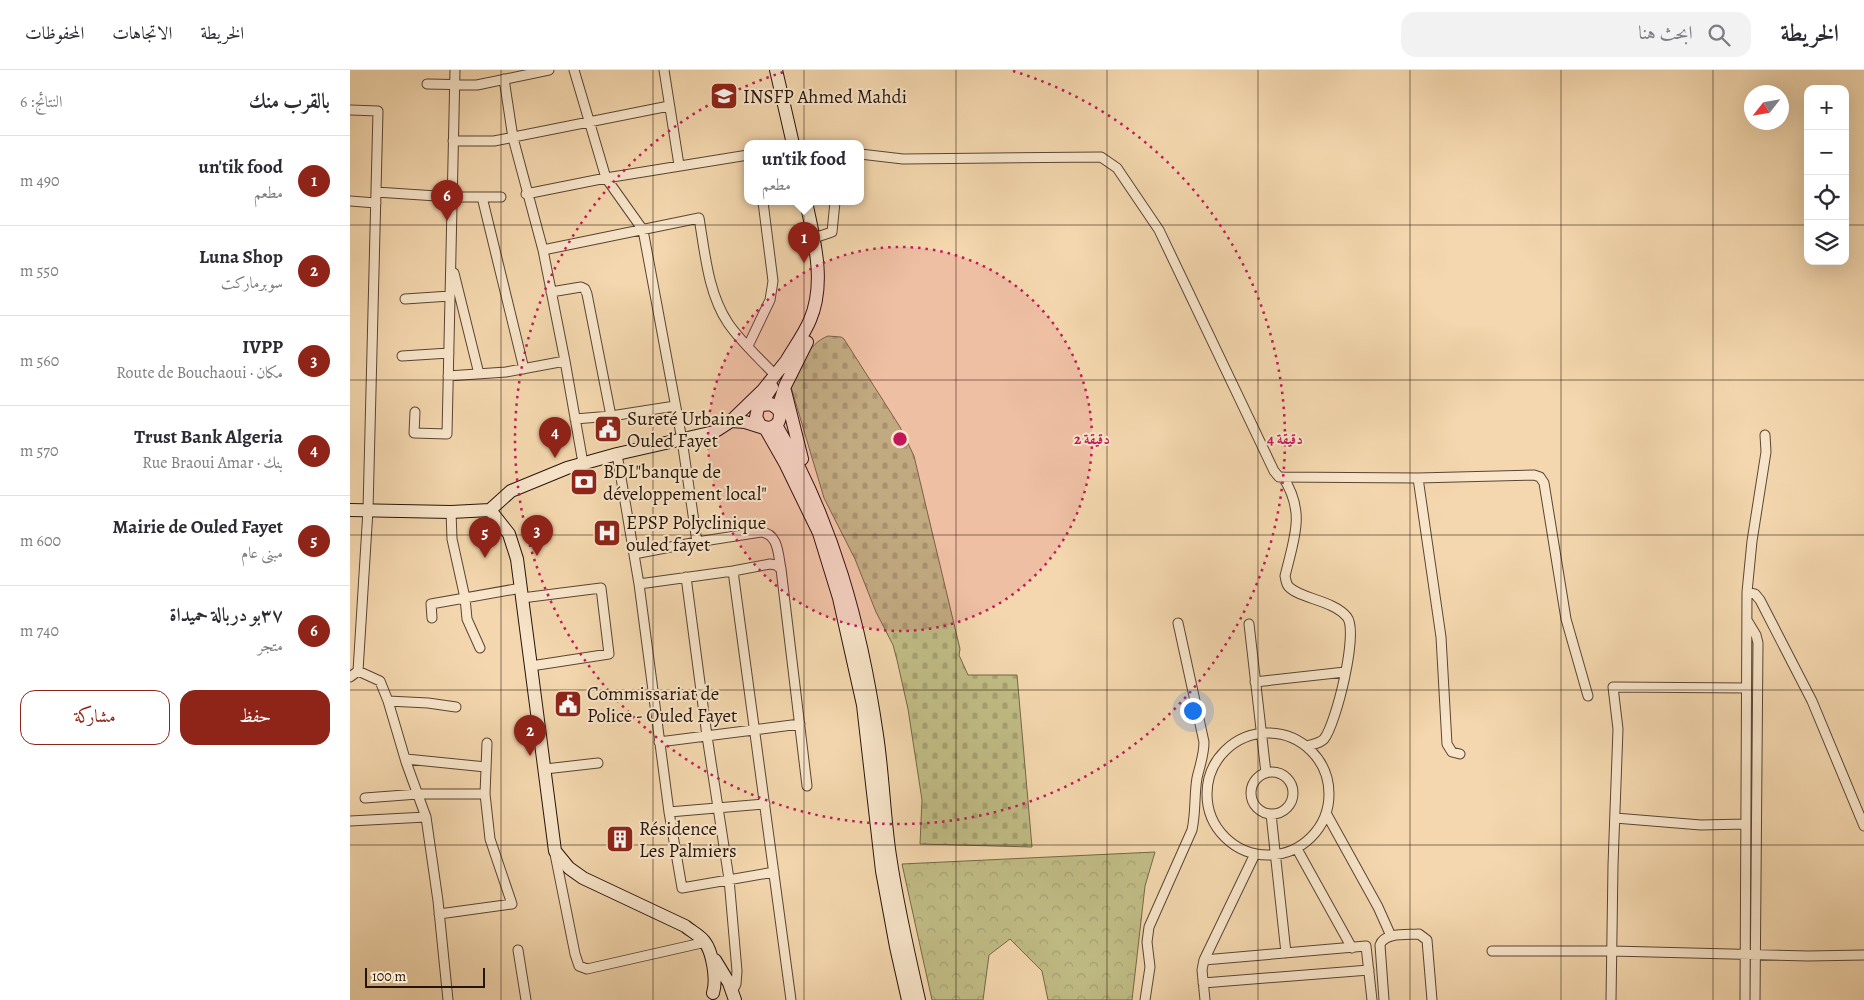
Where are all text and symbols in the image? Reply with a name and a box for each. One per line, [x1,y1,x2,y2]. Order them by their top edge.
search box [1401,12,1751,57]
text: الخريطة [1781,17,1839,49]
text: ابحث هنا [1638,20,1693,46]
text: المحفوظات [25,21,84,45]
text: الاتجاهات [112,21,172,45]
text: الخريطة [200,21,244,45]
icon: search [1705,21,1733,49]
school or university icon: INSFP Ahmed Mahdi [709,81,739,111]
place label: INSFP Ahmed Mahdi [743,84,907,110]
north arrow [1744,85,1789,130]
map controls [1804,85,1849,265]
button: + [1804,85,1849,130]
text: بالقرب منك [249,87,330,115]
text: النتائج: 6 [20,91,62,113]
button: − [1804,130,1849,175]
popup [744,140,864,205]
text: un'tik food [762,146,846,172]
text: un'tik food [199,154,283,180]
text: 490 m [20,170,60,192]
text: 1 [311,170,317,192]
text: مطعم [762,174,791,196]
button: locate [1804,175,1849,220]
pin: 6 [431,180,463,221]
text: مطعم [254,182,283,204]
button: layers [1804,220,1849,265]
pin: 1 [788,222,820,263]
text: Luna Shop [199,244,283,270]
text: 550 m [20,260,59,282]
text: 2 [310,260,318,282]
text: سوبرماركت [221,272,283,294]
text: IVPP [242,334,283,360]
text: 560 m [20,350,59,372]
text: 3 [311,350,317,372]
text: مكان · Route de Bouchaoui [116,362,283,384]
place label: Sureté Urbaine Ouled Fayet [627,406,744,454]
public building icon: Sureté Urbaine Ouled Fayet [593,414,623,444]
pin: 4 [539,417,571,458]
text: Trust Bank Algeria [134,424,283,450]
text: 2 دقيقة [1074,429,1110,449]
text: 4 دقيقة [1267,429,1303,449]
centre of rings [891,430,909,448]
text: 570 m [20,440,59,462]
text: 4 [310,440,318,462]
text: بنك · Rue Braoui Amar [142,452,283,474]
place label: BDL"banque de développement local" [603,459,767,507]
bank icon: BDL"banque de développement local" [569,467,599,497]
place label: EPSP Polyclinique ouled fayet [626,510,766,558]
text: Mairie de Ouled Fayet [112,514,283,540]
pin: 3 [521,515,553,556]
pin: 5 [469,517,501,558]
hospital icon: EPSP Polyclinique ouled fayet [592,518,622,548]
text: 600 m [20,530,61,552]
text: 5 [311,530,317,552]
text: مبنى عام [241,542,283,564]
text: ٣٧بو دربالة حميداة [169,602,283,628]
text: 740 m [20,620,59,642]
text: 6 [310,620,318,642]
text: متجر [258,635,283,657]
place label: Commissariat de Police - Ouled Fayet [587,681,737,729]
public building icon: Commissariat de Police - Ouled Fayet [553,689,583,719]
button: مشاركة [20,690,170,745]
button: حفظ [180,690,330,745]
your location [1180,698,1206,724]
pin: 2 [514,715,546,756]
place label: Résidence Les Palmiers [639,816,737,864]
building icon: Résidence Les Palmiers [605,824,635,854]
scale bar [365,965,485,988]
text: 100 m [372,967,406,986]

